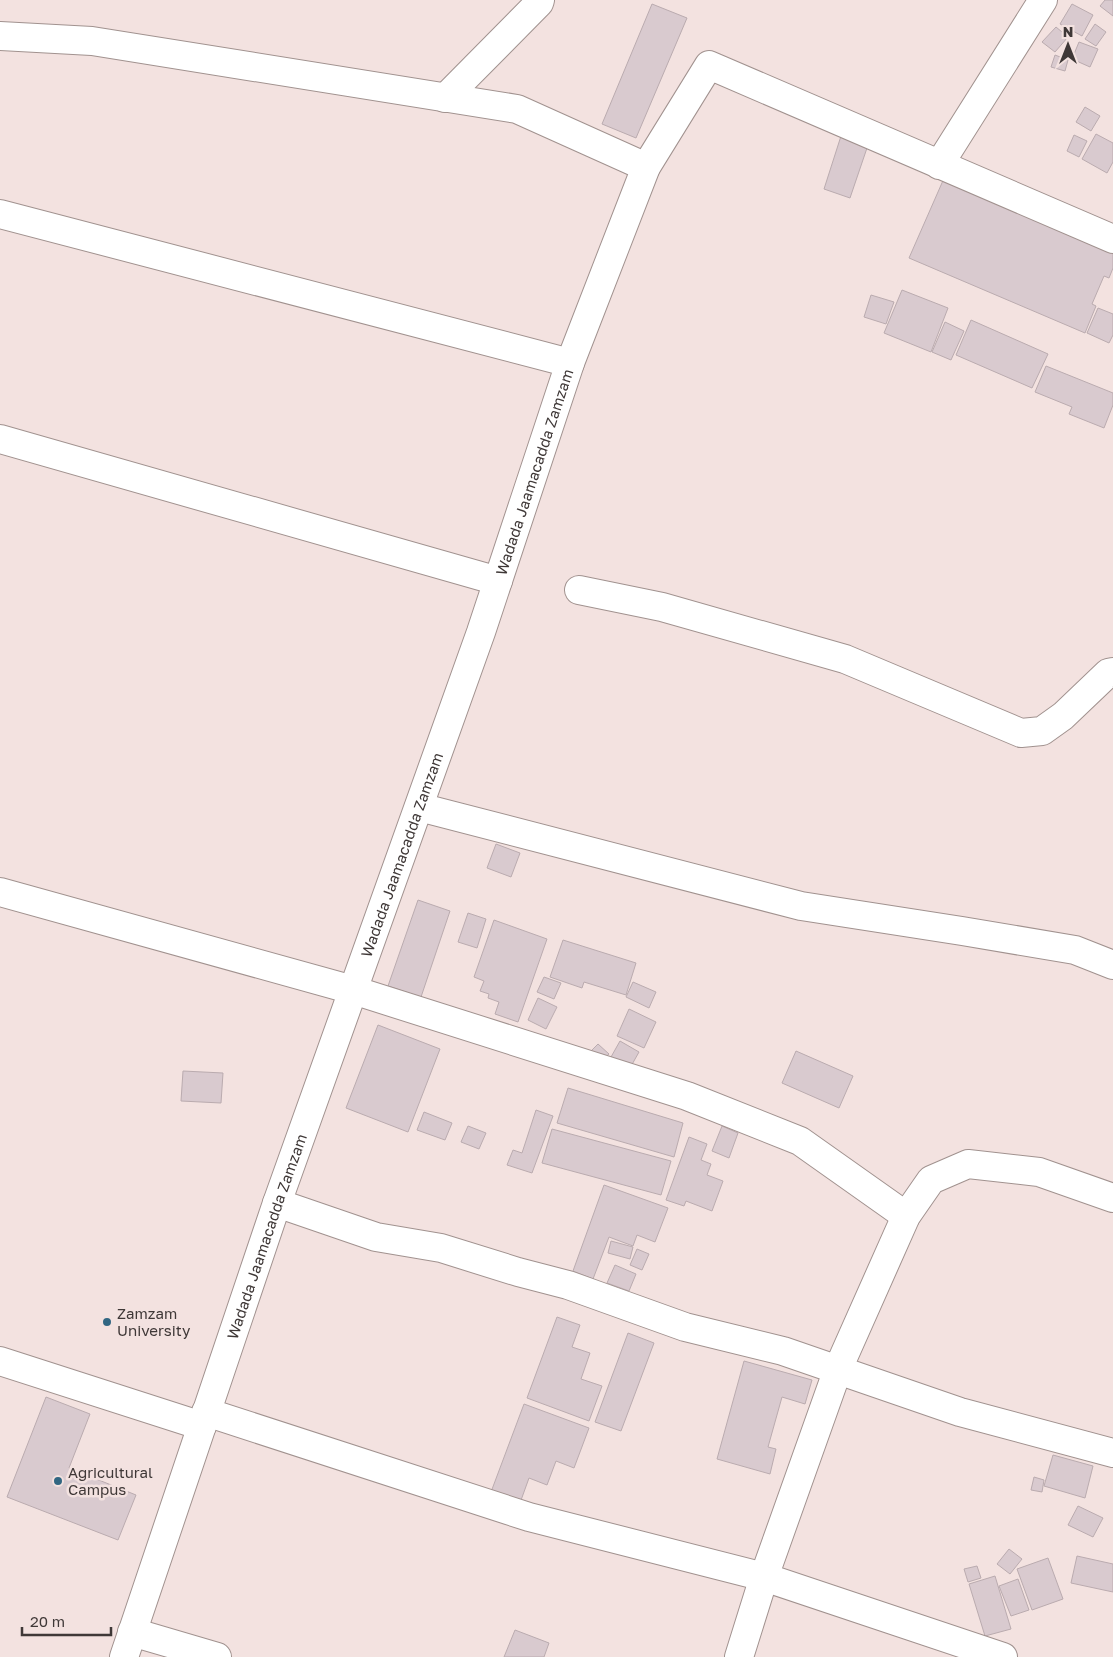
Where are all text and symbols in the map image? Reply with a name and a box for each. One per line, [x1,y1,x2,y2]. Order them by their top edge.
north arrow [1043,20,1093,70]
text: N [1063,23,1073,40]
street label: Wadada Jaamacadda Zamzam [491,367,576,577]
street label: Wadada Jaamacadda Zamzam [357,750,446,959]
street label: Wadada Jaamacadda Zamzam [223,1131,310,1342]
place label: Zamzam University [117,1304,191,1339]
marker: Zamzam University [101,1316,113,1328]
place label: Agricultural Campus [68,1463,153,1498]
marker: Agricultural Campus [52,1475,64,1487]
scale bar [22,1604,111,1636]
text: 20 m [30,1612,65,1630]

